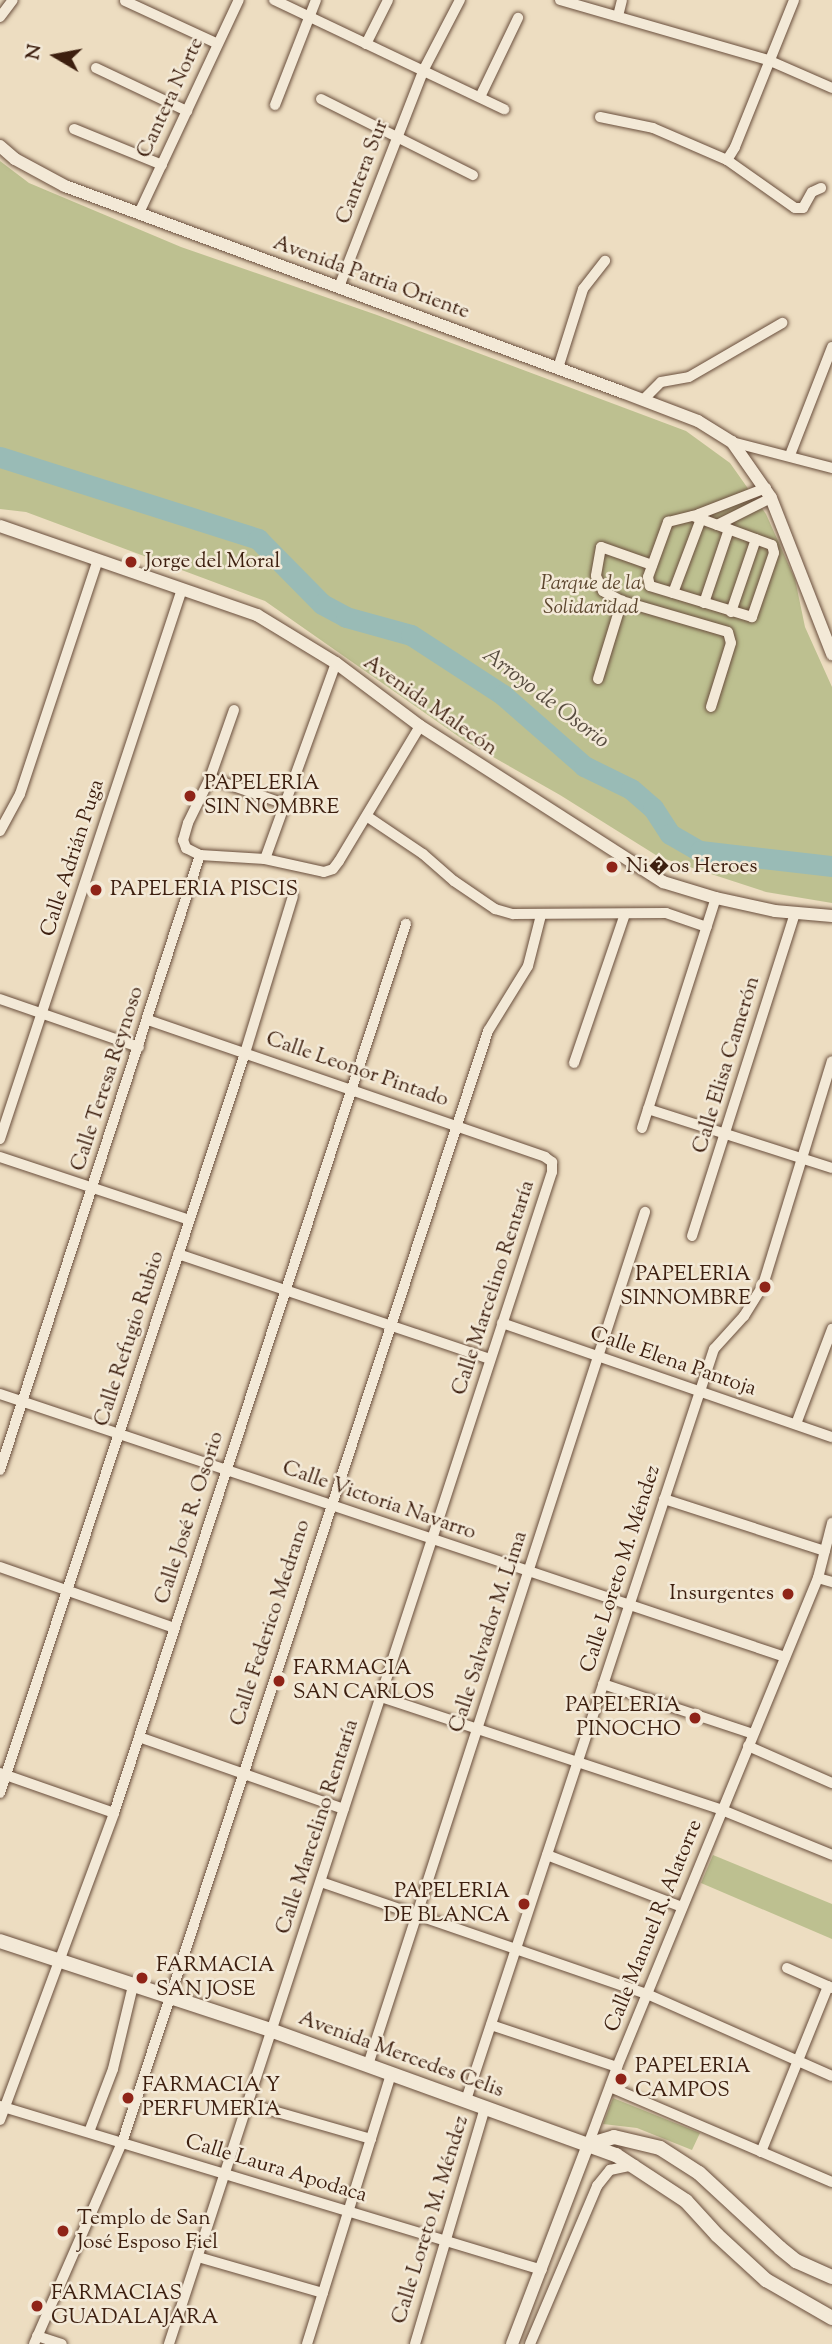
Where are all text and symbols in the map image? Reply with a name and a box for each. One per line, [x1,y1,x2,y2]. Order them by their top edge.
north arrow [21,21,91,91]
street label: Cantera Norte [132,34,210,162]
text: N [20,42,49,62]
street label: Cantera Sur [332,116,394,228]
street label: Avenida Patria Oriente [269,231,473,325]
place label: Jorge del Moral [145,549,280,575]
marker: Jorge del Moral [123,554,139,570]
park label: Parque de la Solidaridad [540,571,642,621]
water label: Arroyo de Osorio [476,642,614,756]
street label: Avenida Malecón [358,650,502,762]
place label: PAPELERIA SIN NOMBRE [204,771,339,821]
street label: Calle Adrián Puga [36,776,110,940]
marker: PAPELERIA SIN NOMBRE [182,788,198,804]
place label: Ni�os Heroes [626,854,758,880]
marker: Ni�os Heroes [604,859,620,875]
place label: PAPELERIA PISCIS [110,877,298,903]
marker: PAPELERIA PISCIS [88,882,104,898]
street label: Calle Elisa Camerón [688,973,766,1157]
street label: Calle Teresa Reynoso [66,983,150,1175]
street label: Calle Leonor Pintado [262,1027,452,1113]
street label: Calle Marcelino Rentaría [447,1177,541,1399]
street label: Calle Refugio Rubio [90,1248,170,1430]
place label: PAPELERIA SINNOMBRE [620,1262,751,1312]
marker: PAPELERIA SINNOMBRE [757,1279,773,1295]
street label: Calle Elena Pantoja [587,1322,759,1402]
street label: Calle José R. Osorio [150,1429,230,1607]
street label: Calle Victoria Navarro [279,1456,479,1546]
street label: Calle Loreto M. Méndez [576,1462,666,1676]
street label: Calle Federico Medrano [226,1517,316,1729]
street label: Calle Salvador M. Lima [444,1528,534,1736]
place label: Insurgentes [669,1581,774,1607]
marker: Insurgentes [780,1586,796,1602]
place label: FARMACIA SAN CARLOS [293,1656,434,1706]
marker: FARMACIA SAN CARLOS [271,1673,287,1689]
place label: PAPELERIA PINOCHO [565,1693,681,1743]
marker: PAPELERIA PINOCHO [687,1710,703,1726]
street label: Calle Marcelino Rentaría [271,1716,365,1938]
street label: Calle Manuel R. Alatorre [600,1816,708,2036]
place label: PAPELERIA DE BLANCA [383,1879,510,1929]
marker: PAPELERIA DE BLANCA [516,1896,532,1912]
place label: FARMACIA SAN JOSE [156,1953,275,2003]
marker: FARMACIA SAN JOSE [134,1970,150,1986]
street label: Avenida Mercedes Celis [295,2006,507,2104]
place label: PAPELERIA CAMPOS [635,2054,751,2104]
marker: PAPELERIA CAMPOS [613,2071,629,2087]
place label: FARMACIA Y PERFUMERIA [142,2073,281,2123]
marker: FARMACIA Y PERFUMERIA [120,2090,136,2106]
street label: Calle Loreto M. Méndez [387,2113,475,2327]
street label: Calle Laura Apodaca [182,2129,370,2209]
place label: Templo de San José Esposo Fiel [77,2206,218,2256]
marker: Templo de San José Esposo Fiel [55,2223,71,2239]
place label: FARMACIAS GUADALAJARA [51,2281,218,2331]
marker: FARMACIAS GUADALAJARA [29,2298,45,2314]

